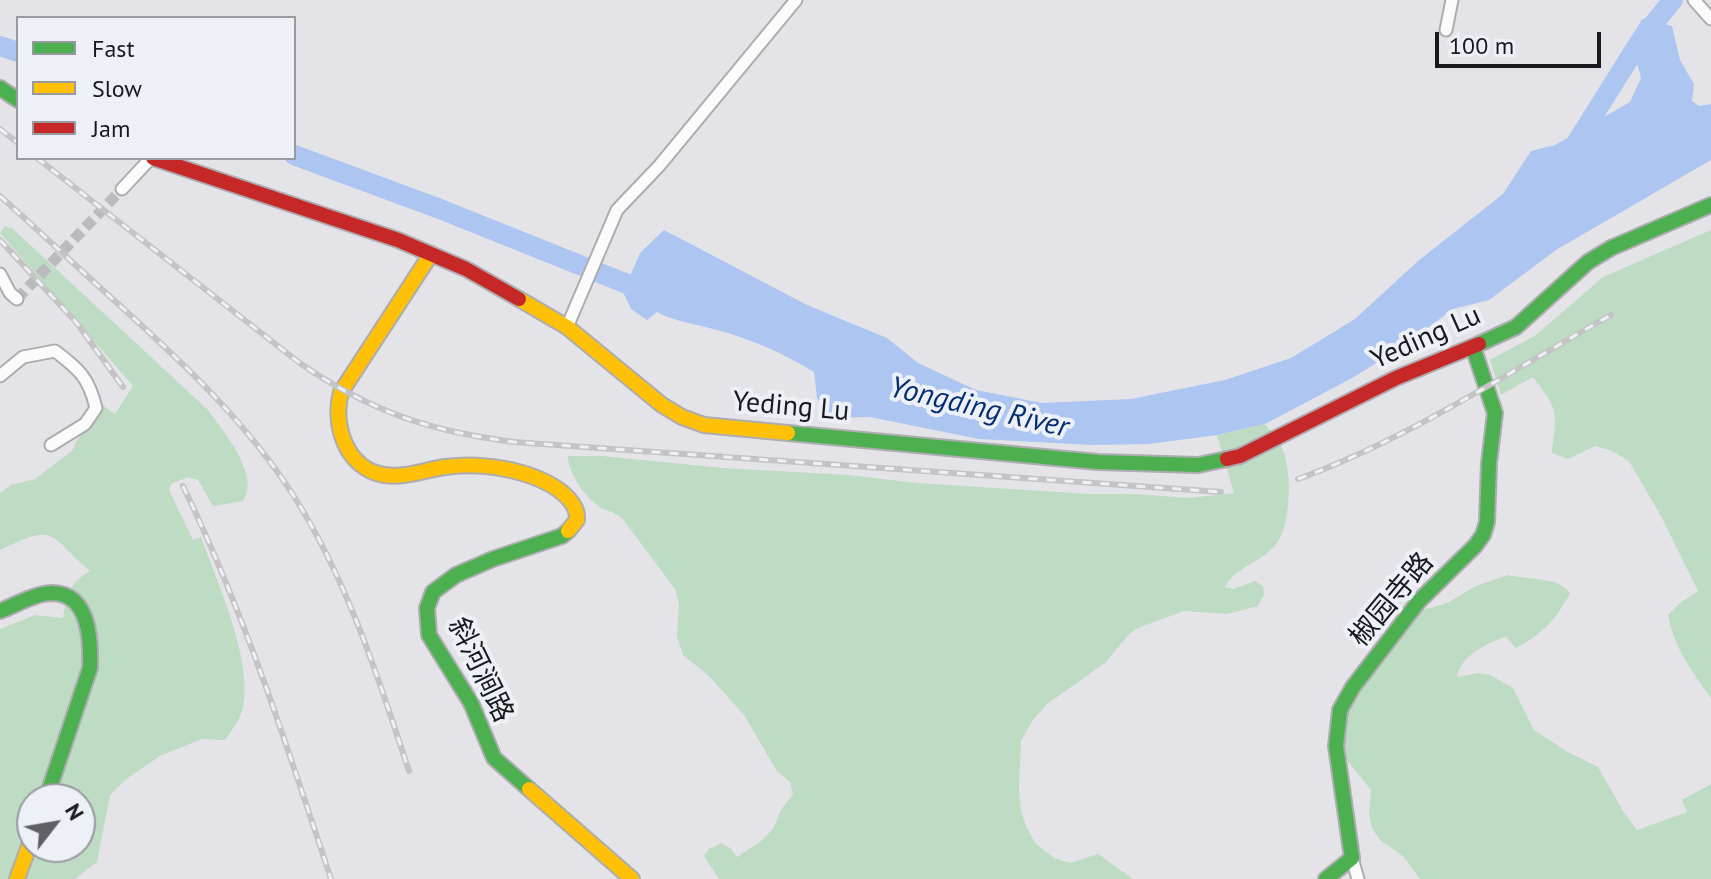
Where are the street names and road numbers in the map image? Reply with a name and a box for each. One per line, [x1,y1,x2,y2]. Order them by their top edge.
street label: Yeding Lu [1366,299,1486,377]
street label: Yeding Lu [731,385,851,429]
street label: 椒园寺路 [1343,546,1441,654]
street label: 斜河涧路 [440,612,520,728]

